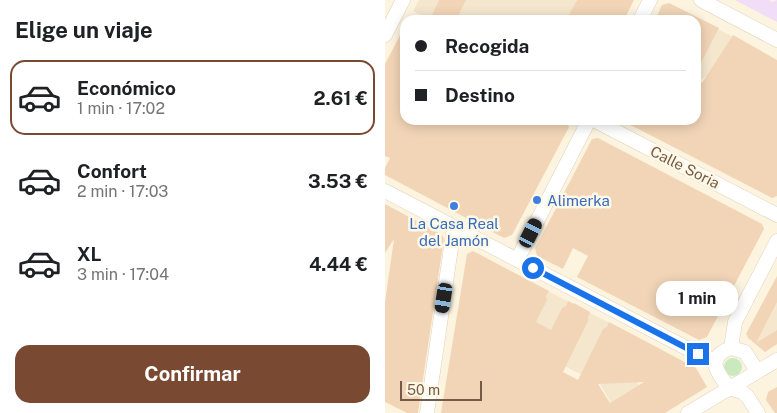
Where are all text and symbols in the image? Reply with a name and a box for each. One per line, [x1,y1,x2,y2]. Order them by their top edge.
text: Elige un viaje [15,17,153,43]
text: Recogida [445,35,529,57]
icon: car [17,75,62,120]
text: Económico [77,77,176,99]
text: Destino [445,84,515,106]
text: 2.61 € [313,87,368,109]
text: 1 min · 17:02 [77,99,165,118]
street label: Calle Soria [648,142,722,192]
icon: car [17,158,62,203]
text: Confort [77,160,147,182]
text: 3.53 € [308,170,368,192]
text: 2 min · 17:03 [77,182,168,201]
place label: Alimerka [547,192,610,209]
marker: Alimerka [531,194,543,206]
marker: La Casa Real del Jamón [448,200,460,212]
place label: La Casa Real del Jamón [409,215,499,249]
car [517,216,544,250]
icon: car [17,241,62,286]
text: XL [77,243,102,265]
text: 4.44 € [309,253,368,275]
route start [522,257,544,279]
text: 3 min · 17:04 [77,265,169,284]
car [434,282,453,314]
callout: 1 min [657,282,739,316]
text: 1 min [678,289,716,308]
route end [687,343,709,365]
button: Confirmar [15,345,370,403]
scale bar [400,378,483,401]
text: 50 m [407,382,440,398]

